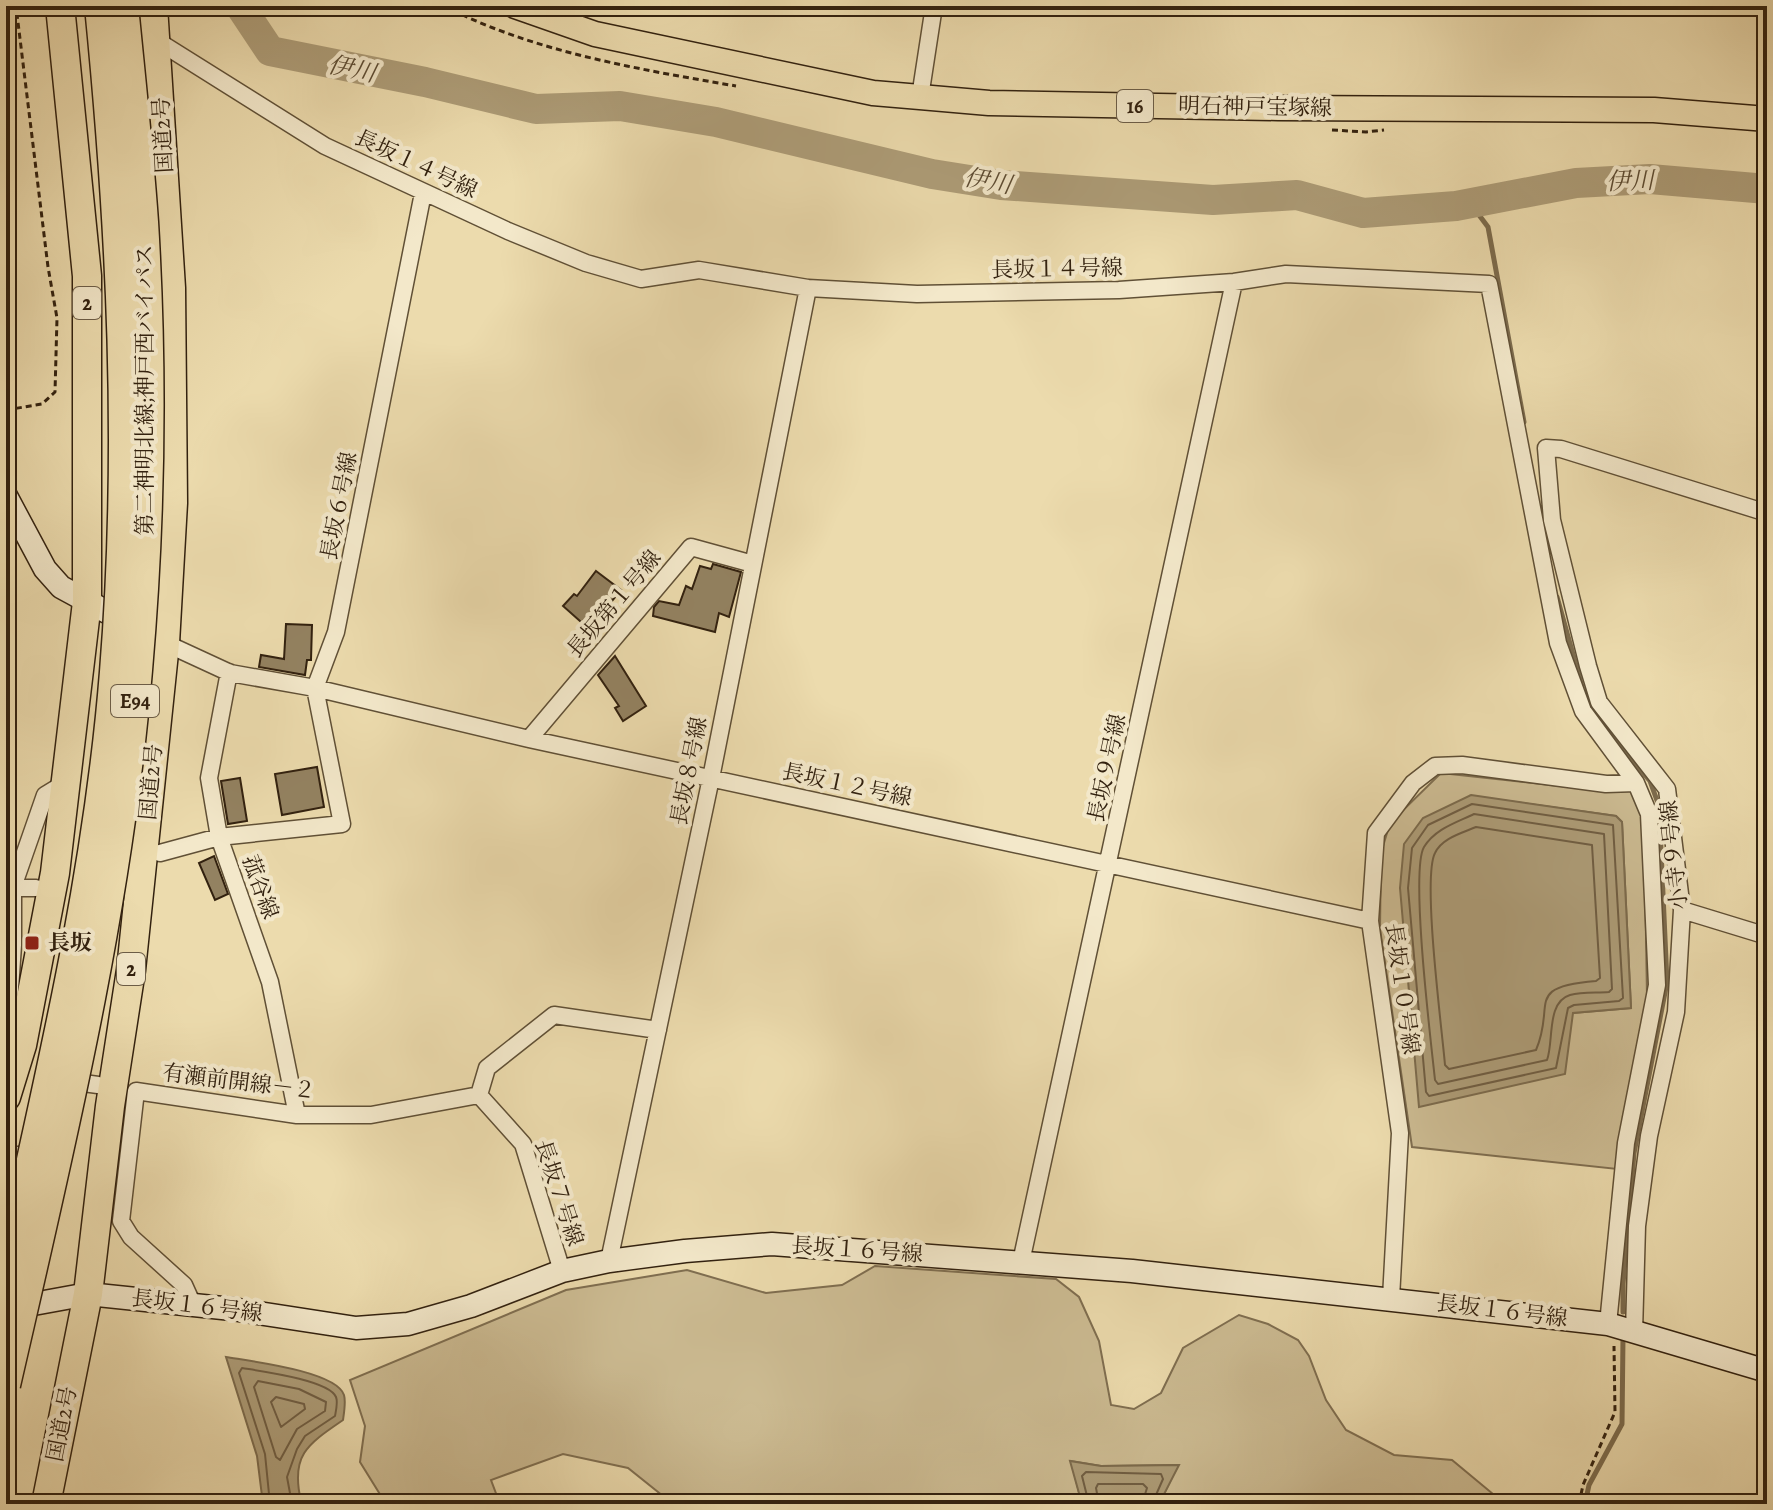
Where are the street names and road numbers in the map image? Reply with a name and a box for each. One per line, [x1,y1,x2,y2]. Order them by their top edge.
road number: 16 [1117,90,1153,122]
street label: 明石神戸宝塚線 [1178,91,1332,123]
street label: 国道2号 [146,96,180,174]
street label: 長坂１４号線 [350,123,482,205]
street label: 第二神明北線;神戸西バイパス [130,245,160,535]
street label: 長坂１４号線 [991,253,1123,285]
road number: 2 [73,287,101,319]
street label: 長坂６号線 [314,449,364,563]
street label: 長坂第１号線 [560,544,668,664]
road number: E94 [111,685,159,717]
street label: 長坂９号線 [1081,711,1133,825]
street label: 長坂８号線 [664,714,714,828]
street label: 国道2号 [133,743,169,821]
street label: 長坂１２号線 [779,757,915,813]
street label: 小寺９号線 [1653,799,1695,911]
street label: 菰谷線 [235,851,285,923]
street label: 長坂１０号線 [1378,922,1426,1056]
road number: 2 [117,953,145,985]
street label: 有瀬前開線－２ [161,1058,317,1106]
street label: 長坂７号線 [528,1136,590,1250]
street label: 長坂１６号線 [790,1230,924,1270]
street label: 長坂１６号線 [130,1283,264,1329]
street label: 長坂１６号線 [1435,1288,1569,1334]
street label: 国道2号 [40,1384,84,1464]

